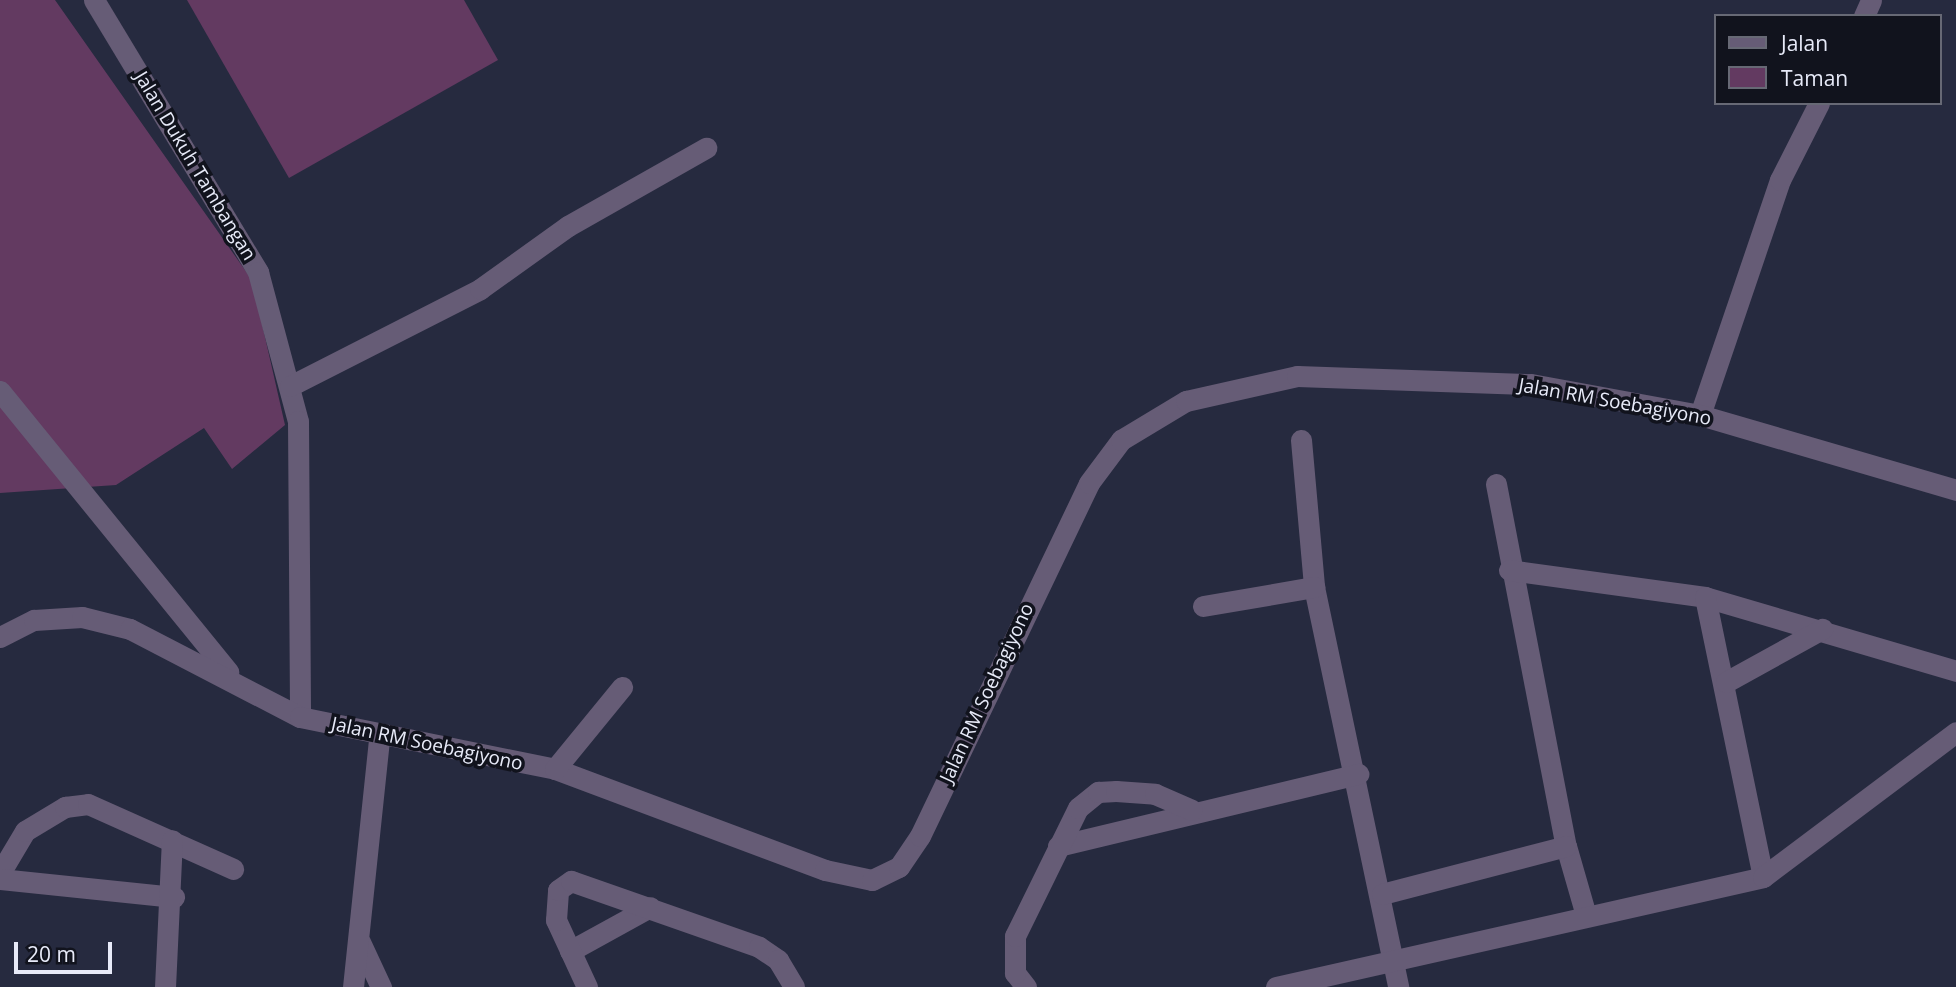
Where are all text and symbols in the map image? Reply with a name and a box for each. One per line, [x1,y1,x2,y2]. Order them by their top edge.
legend [1714,14,1942,105]
text: Jalan [1781,29,1828,57]
text: Taman [1781,64,1848,92]
street label: Jalan Dukuh Tambangan [130,67,260,265]
street label: Jalan RM Soebagiyono [1517,374,1713,430]
street label: Jalan RM Soebagiyono [935,600,1039,786]
street label: Jalan RM Soebagiyono [329,713,525,775]
scale bar [18,928,116,972]
text: 20 m [27,940,76,968]

